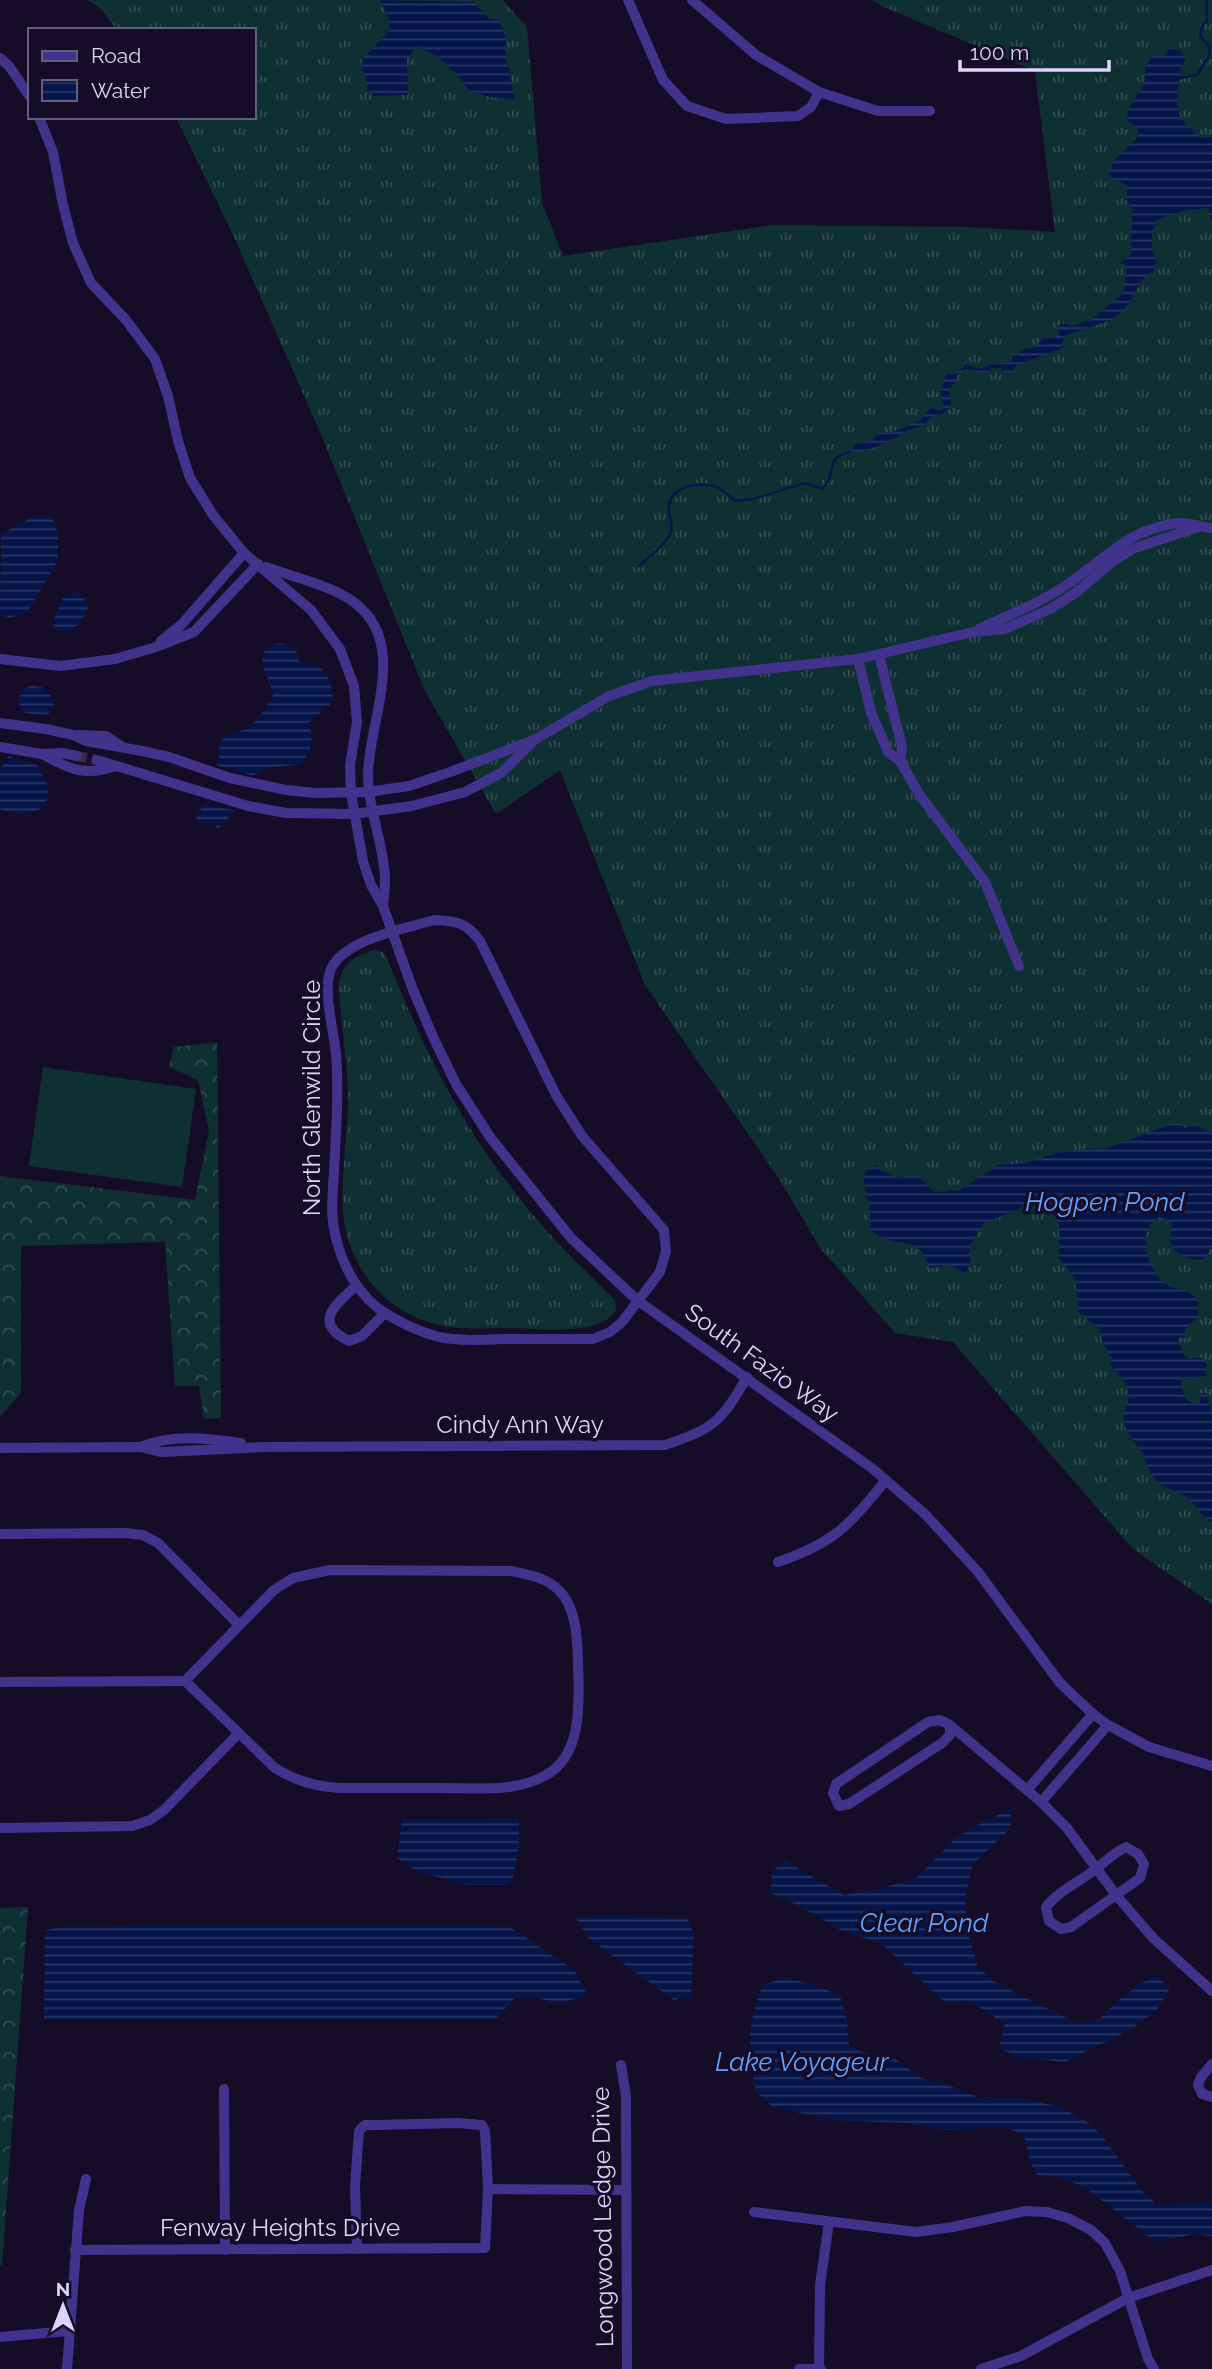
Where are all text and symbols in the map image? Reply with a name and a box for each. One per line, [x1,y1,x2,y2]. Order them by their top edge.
legend [28,28,256,119]
scale bar [960,28,1109,72]
text: 100 m [970,40,1029,65]
text: Road [91,43,141,68]
text: Water [91,78,150,103]
street label: North Glenwild Circle [297,980,326,1216]
water label: Hogpen Pond [1025,1187,1185,1217]
street label: South Fazio Way [680,1297,845,1428]
street label: Cindy Ann Way [436,1410,604,1439]
water label: Clear Pond [860,1908,989,1938]
water label: Lake Voyageur [715,2047,890,2077]
street label: Longwood Ledge Drive [586,2086,619,2348]
street label: Fenway Heights Drive [160,2213,400,2242]
north arrow [28,2271,98,2341]
text: N [56,2278,70,2300]

